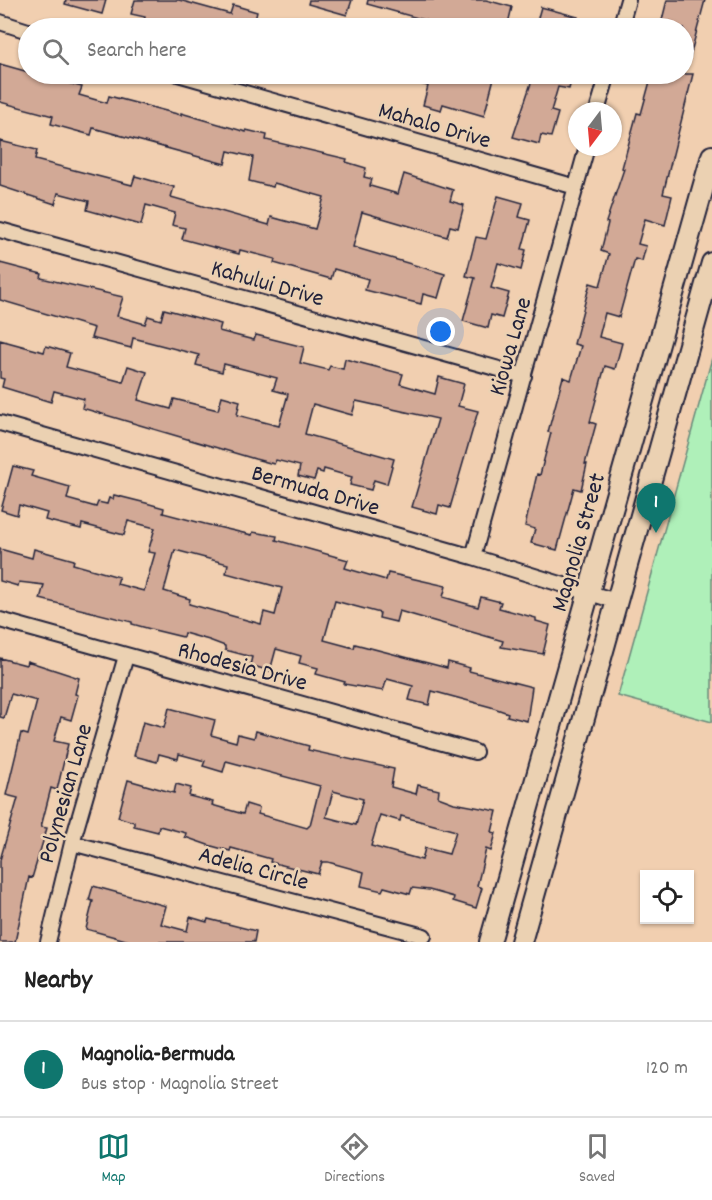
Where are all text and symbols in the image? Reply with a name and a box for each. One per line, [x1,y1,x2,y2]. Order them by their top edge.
search box [18,18,694,84]
icon: search [39,35,72,68]
text: Search here [87,36,186,67]
street label: Mahalo Drive [374,95,494,159]
north arrow [568,102,622,156]
street label: Kahului Drive [207,253,328,317]
street label: Kiowa Lane [482,294,542,400]
your location [426,317,455,346]
street label: Bermuda Drive [247,457,383,526]
street label: Magnolia Street [544,469,616,616]
pin: 1 [636,484,676,533]
street label: Rhodesia Drive [174,634,311,701]
street label: Polynesian Lane [31,720,103,868]
street label: Adelia Circle [194,839,312,901]
map controls [640,870,694,924]
button: locate [640,870,694,924]
text: Nearby [24,963,92,1000]
text: Magnolia-Bermuda [81,1040,234,1071]
text: 1 [41,1055,46,1083]
text: 120 m [646,1055,688,1083]
text: Bus stop · Magnolia Street [81,1071,279,1099]
tab: Map [97,1130,130,1189]
tab: Directions [324,1130,385,1189]
tab: Saved [579,1130,615,1189]

